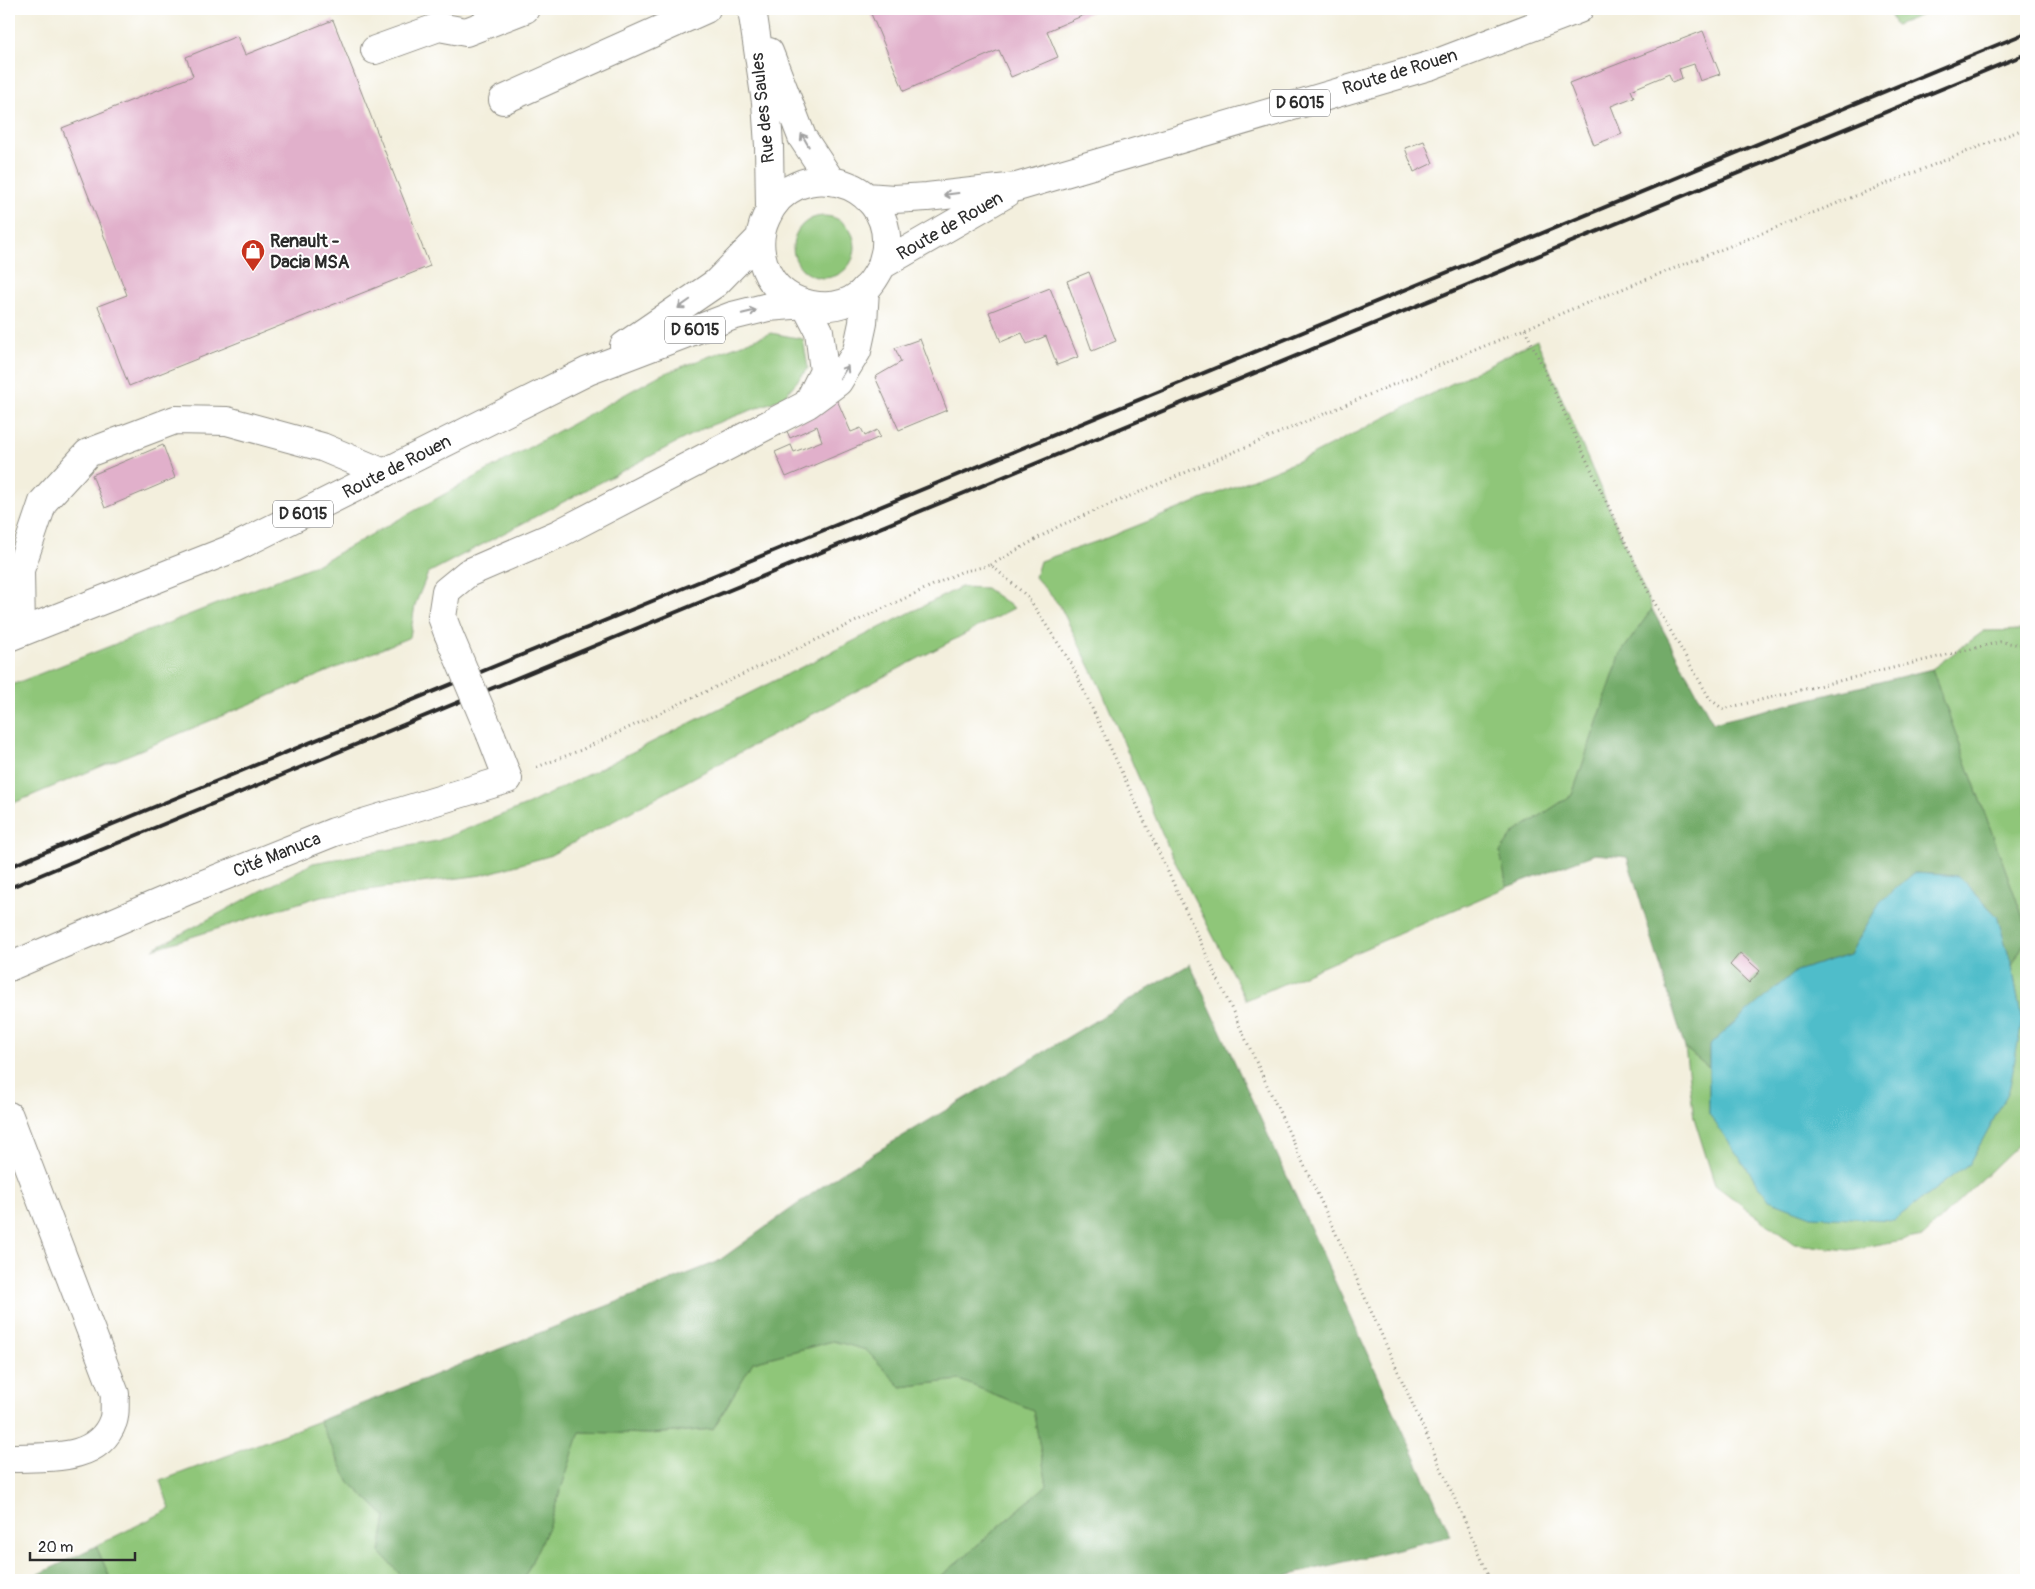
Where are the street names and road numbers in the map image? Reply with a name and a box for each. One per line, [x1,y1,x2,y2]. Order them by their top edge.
street label: Route de Rouen [1340,44,1460,100]
street label: Rue des Saules [746,52,780,164]
road number: D 6015 [1270,90,1330,116]
street label: Route de Rouen [893,186,1007,266]
road number: D 6015 [665,316,725,344]
street label: Route de Rouen [339,430,455,504]
road number: D 6015 [273,500,333,528]
street label: Cité Manuca [230,827,324,883]

